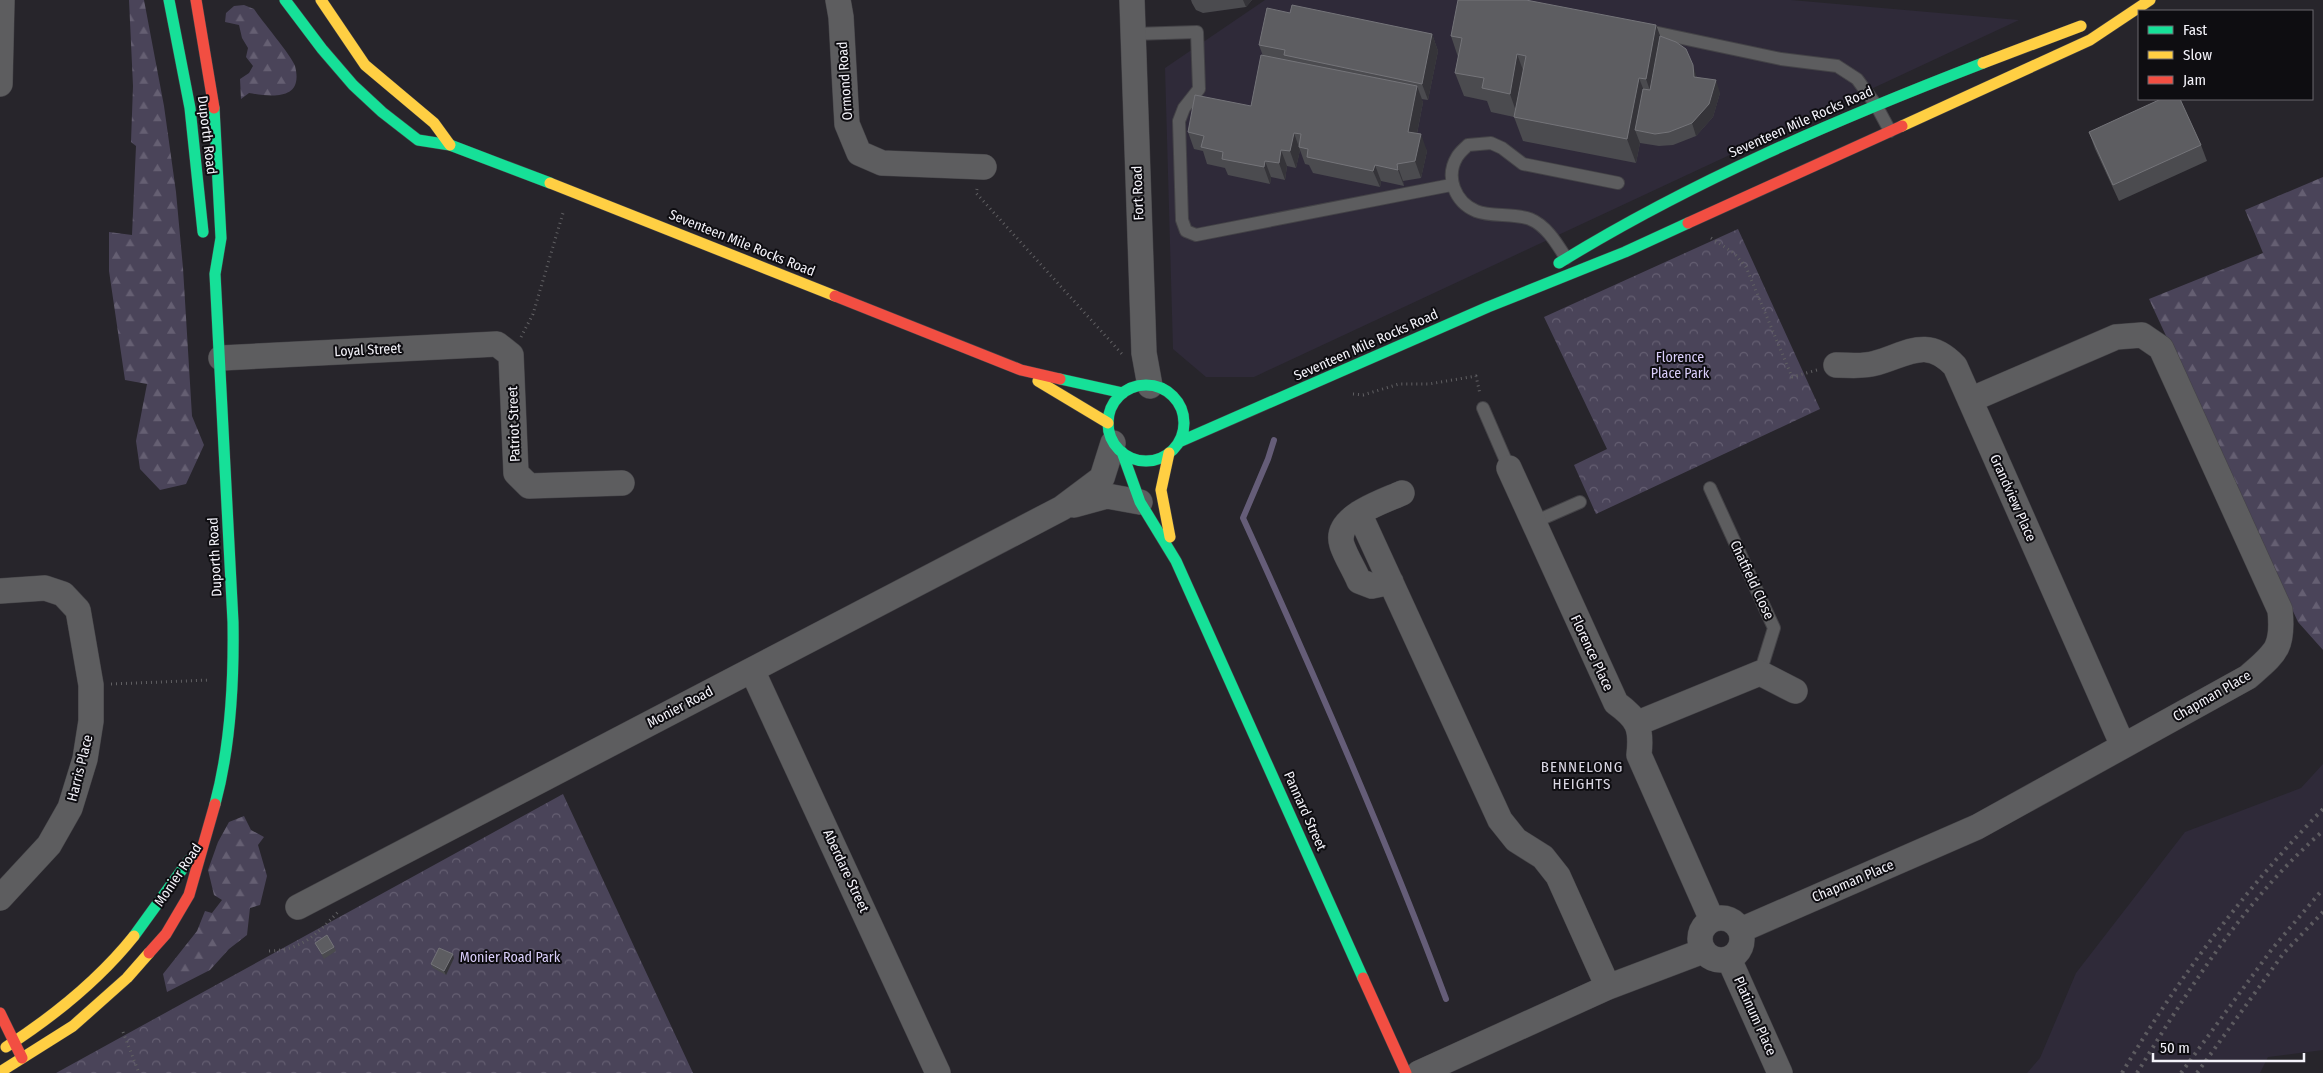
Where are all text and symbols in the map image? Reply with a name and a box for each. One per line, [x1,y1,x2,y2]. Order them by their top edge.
legend [2138,10,2313,100]
text: Fast [2183,21,2207,39]
street label: Ormond Road [834,41,856,121]
text: Slow [2183,46,2212,64]
text: Jam [2183,71,2206,89]
street label: Seventeen Mile Rocks Road [1726,83,1876,161]
street label: Duporth Road [194,95,220,175]
street label: Fort Road [1129,165,1147,221]
street label: Seventeen Mile Rocks Road [667,206,817,280]
street label: Seventeen Mile Rocks Road [1291,306,1441,384]
street label: Loyal Street [334,340,403,360]
park label: Florence Place Park [1651,349,1710,382]
street label: Patriot Street [504,385,524,462]
street label: Grandview Place [1986,452,2040,544]
street label: Duporth Road [204,517,226,597]
street label: Chatfield Close [1726,538,1778,622]
street label: Florence Place [1567,612,1617,694]
street label: Chapman Place [2170,667,2254,725]
street label: Monier Road [644,683,716,731]
street label: Harris Place [63,733,97,803]
district label: BENNELONG HEIGHTS [1541,758,1623,793]
street label: Pannard Street [1280,769,1330,854]
street label: Aberdare Street [819,827,873,916]
street label: Monier Road [151,840,205,910]
street label: Chapman Place [1810,856,1897,906]
park label: Monier Road Park [460,949,561,966]
street label: Platinum Place [1730,974,1780,1058]
scale bar [2153,1030,2304,1062]
text: 50 m [2160,1039,2190,1057]

